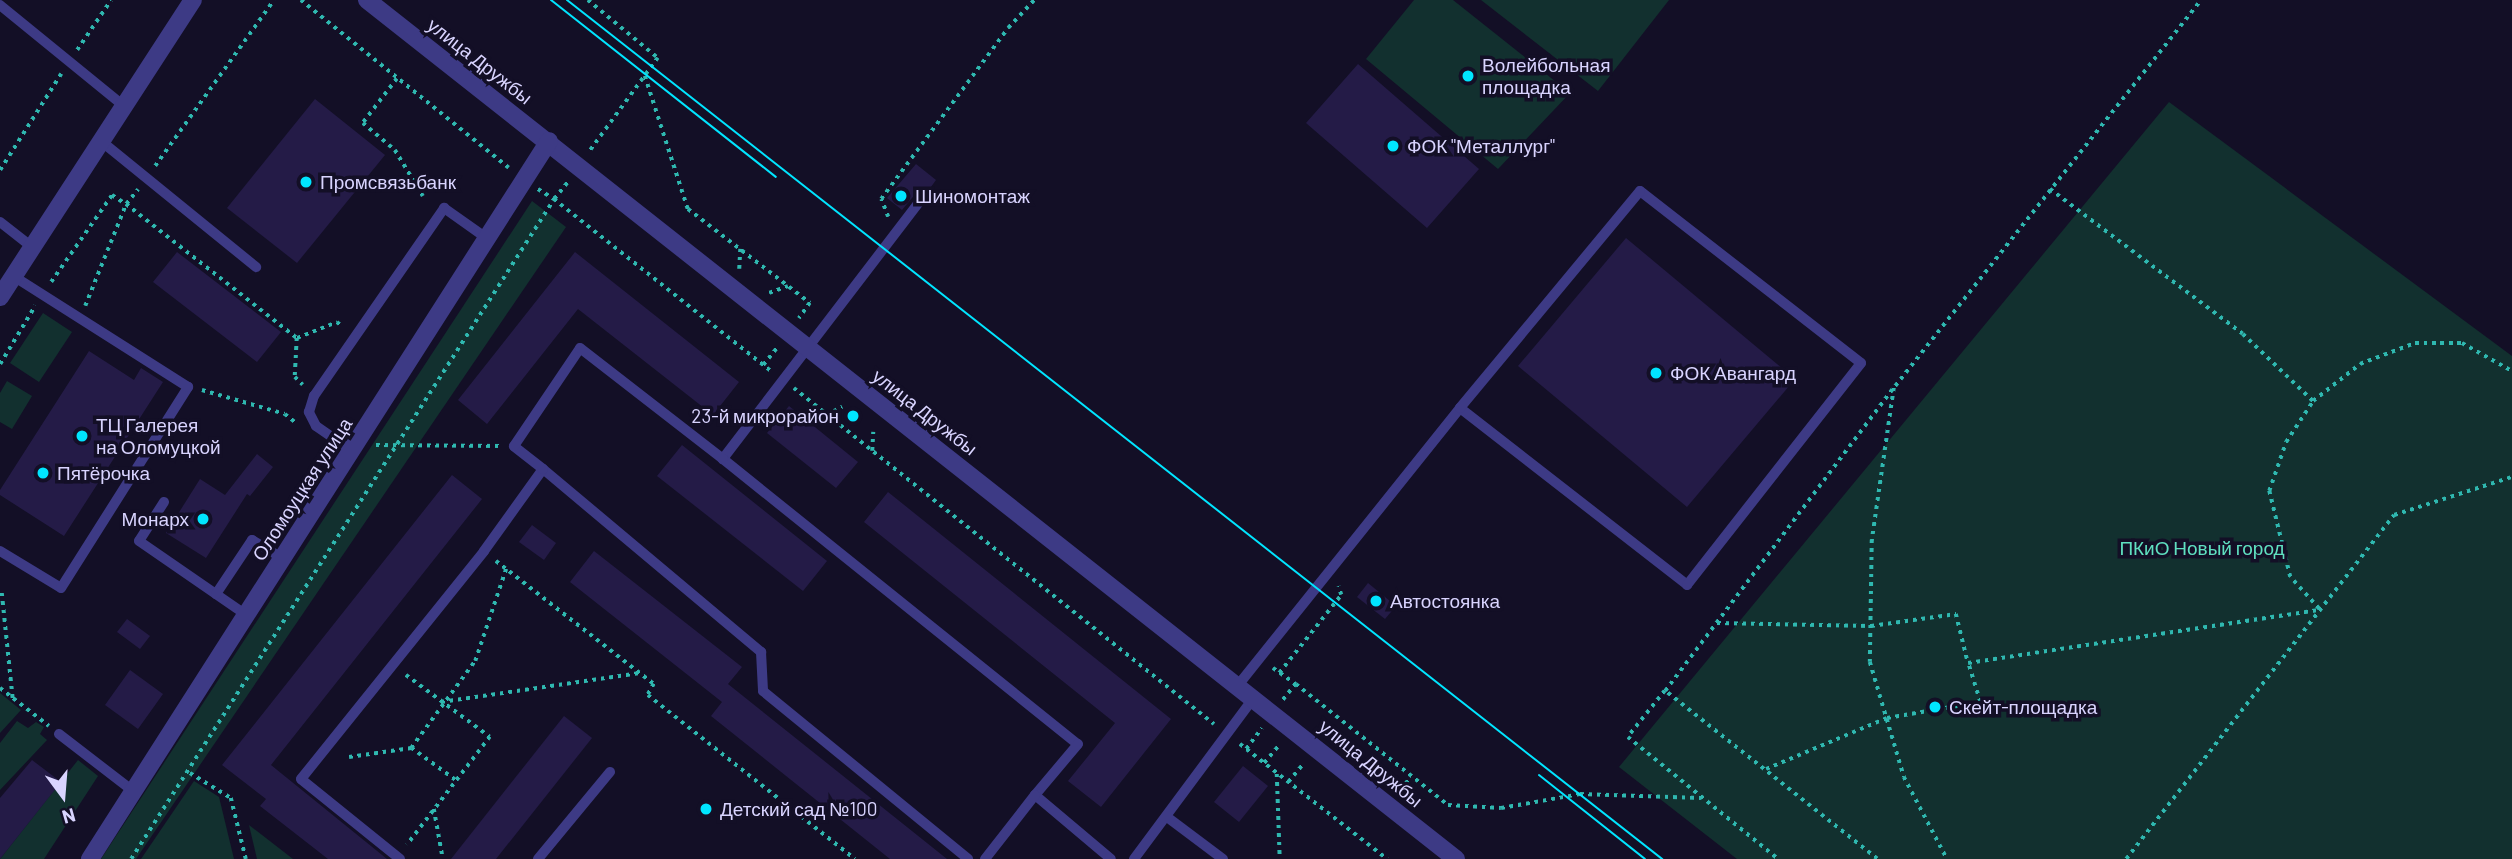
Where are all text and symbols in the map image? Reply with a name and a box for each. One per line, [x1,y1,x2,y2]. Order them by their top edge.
street label: улица Дружбы [423,13,537,109]
place label: Волейбольная площадка [1482,54,1610,98]
marker: Волейбольная площадка [1460,68,1476,84]
place label: ФОК "Металлург" [1407,135,1555,157]
marker: ФОК "Металлург" [1385,138,1401,154]
place label: Промсвязьбанк [320,171,456,193]
marker: Промсвязьбанк [298,174,314,190]
place label: Шиномонтаж [915,185,1030,207]
marker: Шиномонтаж [893,188,909,204]
place label: ФОК Авангард [1670,362,1796,384]
street label: улица Дружбы [868,364,982,460]
marker: ФОК Авангард [1648,365,1664,381]
place label: 23-й микрорайон [691,405,839,427]
marker: 23-й микрорайон [845,408,861,424]
street label: Оломоуцкая улица [247,413,357,565]
place label: ТЦ Галерея на Оломуцкой [96,414,221,458]
marker: ТЦ Галерея на Оломуцкой [74,428,90,444]
place label: Пятёрочка [57,462,150,484]
marker: Пятёрочка [35,465,51,481]
place label: Монарх [121,508,189,530]
marker: Монарх [195,511,211,527]
park label: ПКиО Новый город [2119,537,2285,559]
place label: Автостоянка [1390,590,1500,612]
marker: Автостоянка [1368,593,1384,609]
place label: Скейт-площадка [1949,696,2097,718]
marker: Скейт-площадка [1927,699,1943,715]
street label: улица Дружбы [1315,714,1427,812]
north arrow [28,761,98,831]
place label: Детский сад №100 [720,798,878,820]
marker: Детский сад №100 [698,801,714,817]
text: N [60,804,78,829]

